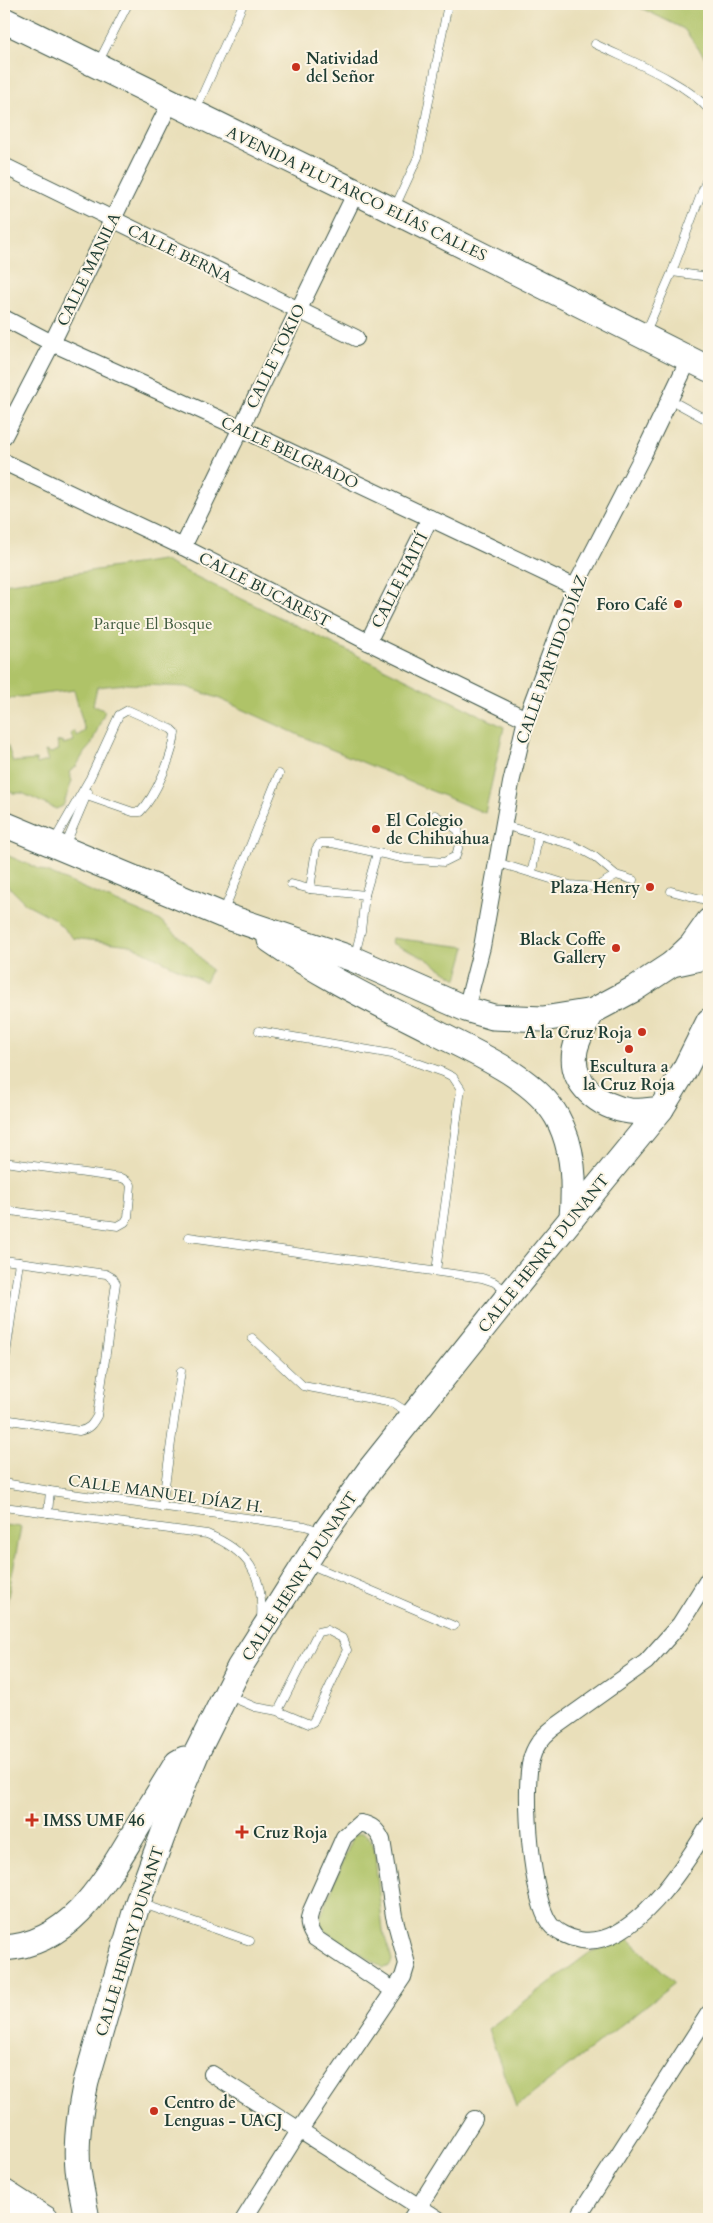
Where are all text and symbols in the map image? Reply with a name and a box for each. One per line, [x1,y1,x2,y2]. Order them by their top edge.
place label: Natividad del Señor [306,48,378,88]
marker: Natividad del Señor [290,61,302,73]
street label: AVENIDA PLUTARCO ELÍAS CALLES [223,121,490,267]
street label: CALLE MANILA [52,208,126,330]
street label: CALLE BERNA [124,219,236,289]
street label: CALLE TOKIO [241,300,311,412]
street label: CALLE BELGRADO [217,411,362,494]
street label: CALLE HAITÍ [366,529,433,632]
street label: CALLE BUCAREST [195,547,335,633]
street label: CALLE PARTIDO DÍAZ [511,572,593,747]
place label: Foro Café [596,594,668,616]
marker: Foro Café [672,598,684,610]
park label: Parque El Bosque [94,613,212,635]
place label: El Colegio de Chihuahua [386,810,489,850]
marker: El Colegio de Chihuahua [370,823,382,835]
place label: Plaza Henry [550,877,640,899]
marker: Plaza Henry [644,881,656,893]
place label: Black Coffe Gallery [519,929,606,969]
marker: Black Coffe Gallery [610,942,622,954]
place label: A la Cruz Roja [524,1022,632,1044]
marker: A la Cruz Roja [636,1026,648,1038]
marker: Escultura a la Cruz Roja [623,1043,635,1055]
place label: Escultura a la Cruz Roja [583,1056,675,1096]
street label: CALLE HENRY DUNANT [473,1170,615,1337]
street label: CALLE MANUEL DÍAZ H. [67,1469,265,1519]
street label: CALLE HENRY DUNANT [237,1487,363,1665]
place label: IMSS UMF 46 [43,1810,145,1832]
marker: IMSS UMF 46 [25,1813,39,1827]
place label: Cruz Roja [253,1822,328,1844]
marker: Cruz Roja [235,1825,249,1839]
street label: CALLE HENRY DUNANT [91,1843,169,2039]
place label: Centro de Lenguas - UACJ [164,2092,283,2132]
marker: Centro de Lenguas - UACJ [148,2105,160,2117]

